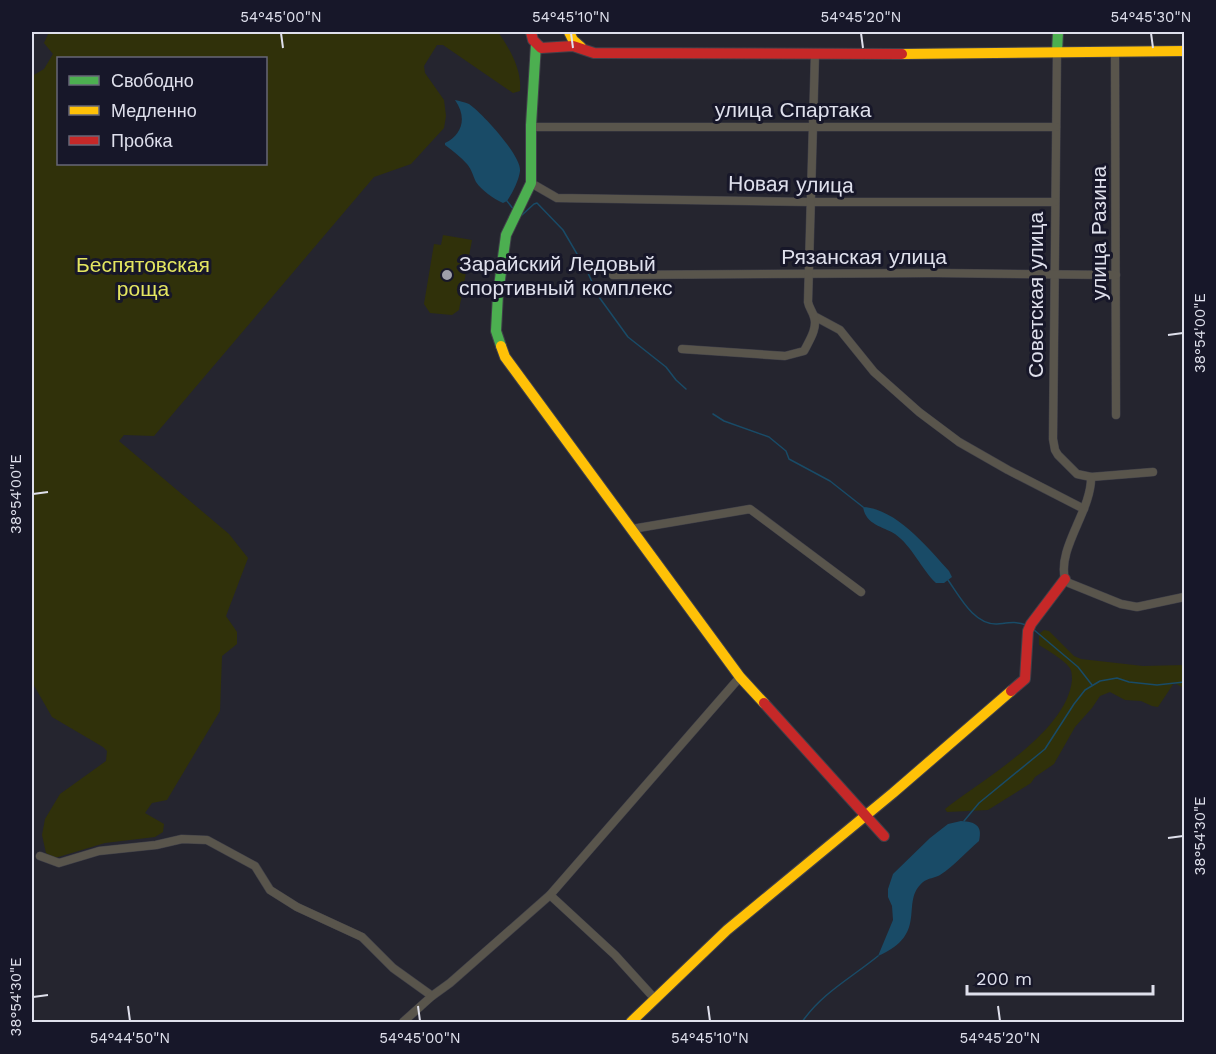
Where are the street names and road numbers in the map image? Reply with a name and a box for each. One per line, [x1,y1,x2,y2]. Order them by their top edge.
street label: улица Спартака [715,97,872,122]
street label: улица Разина [1086,166,1111,300]
street label: Новая улица [728,170,854,198]
street label: Советская улица [1023,212,1048,378]
street label: Рязанская улица [781,244,947,269]

